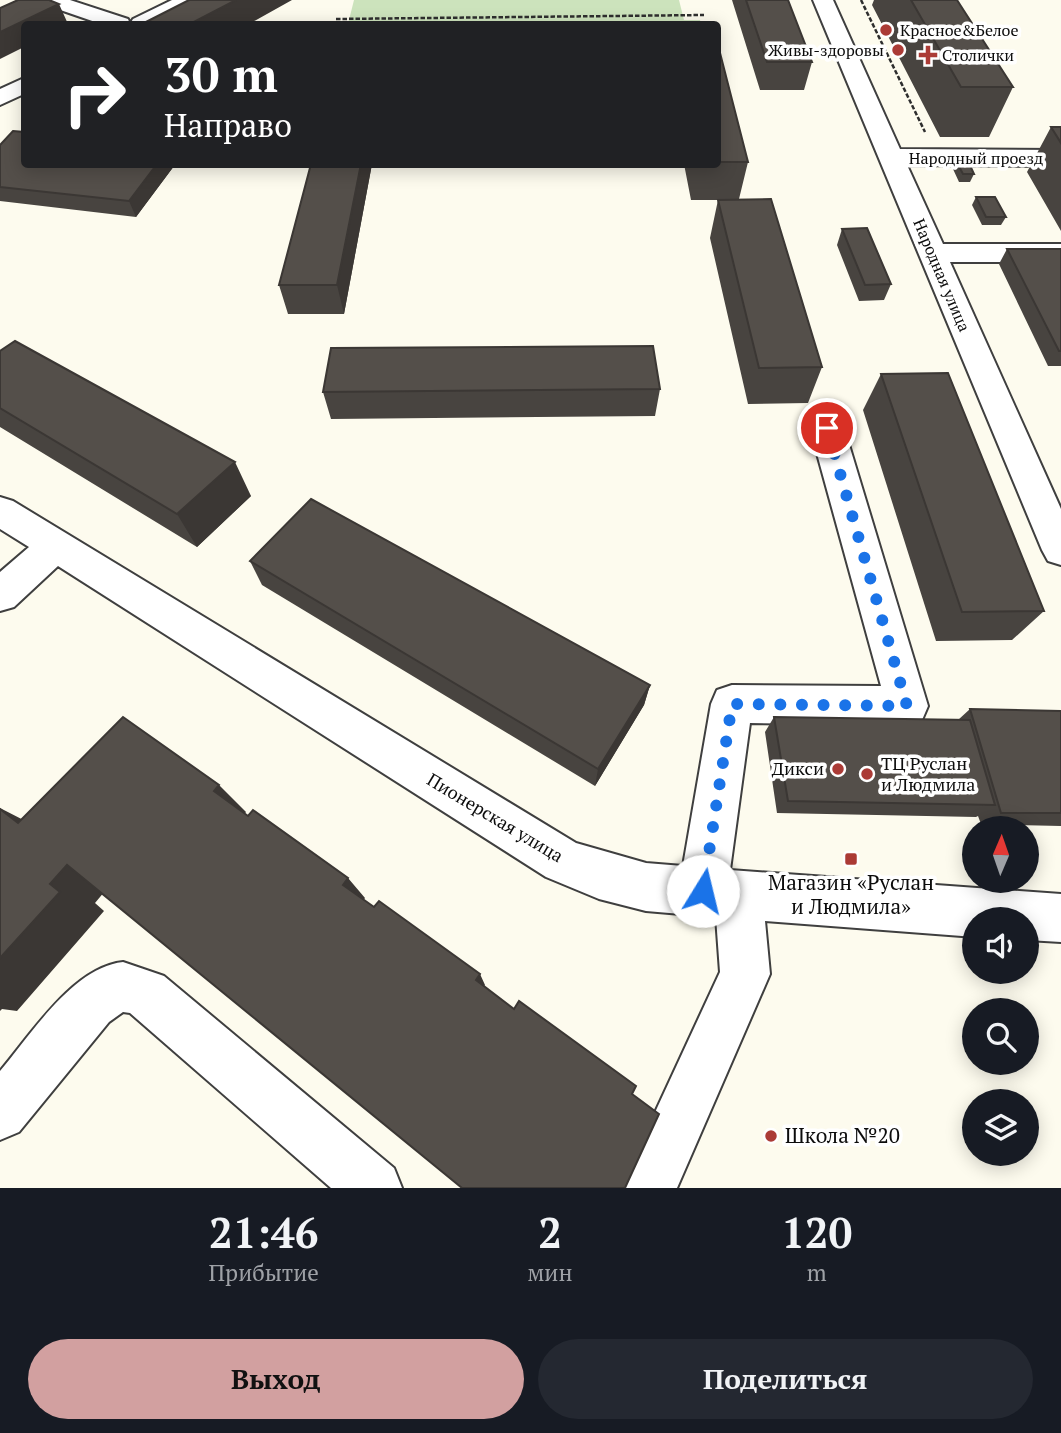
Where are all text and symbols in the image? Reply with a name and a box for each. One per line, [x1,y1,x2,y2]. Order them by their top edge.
place label: Красное&Белое [900,19,1018,41]
marker: Красное&Белое [878,22,894,38]
place label: Живы-здоровы [768,39,884,61]
text: 30 m [164,41,278,106]
marker: Живы-здоровы [890,42,906,58]
place label: Столички [942,44,1014,66]
marker: Столички [920,47,936,63]
icon: right [49,49,140,140]
text: Направо [164,104,292,146]
street label: Народный проезд [909,147,1043,169]
street label: Народная улица [908,215,976,335]
pin [797,398,857,458]
icon: arrive [808,409,846,447]
place label: ТЦ Руслан и Людмила [881,751,975,796]
place label: Дикси [772,756,824,780]
marker: Дикси [830,761,846,777]
marker: ТЦ Руслан и Людмила [859,766,875,782]
street label: Пионерская улица [423,767,568,867]
north arrow [962,816,1040,892]
map controls [962,816,1039,1166]
marker: Магазин «Руслан и Людмила» [843,851,859,867]
position arrow [666,854,740,928]
place label: Магазин «Руслан и Людмила» [768,868,934,920]
button: sound [962,907,1039,984]
button: search [962,998,1039,1075]
button: layers [962,1089,1039,1166]
place label: Школа №20 [785,1121,900,1149]
marker: Школа №20 [763,1128,779,1144]
text: 21:46 [209,1204,318,1260]
text: 2 [538,1204,562,1260]
text: 120 [781,1204,852,1260]
text: Прибытие [209,1257,319,1288]
text: мин [527,1257,573,1288]
text: m [807,1257,827,1288]
button: Выход [28,1339,524,1419]
button: Поделиться [538,1339,1033,1419]

